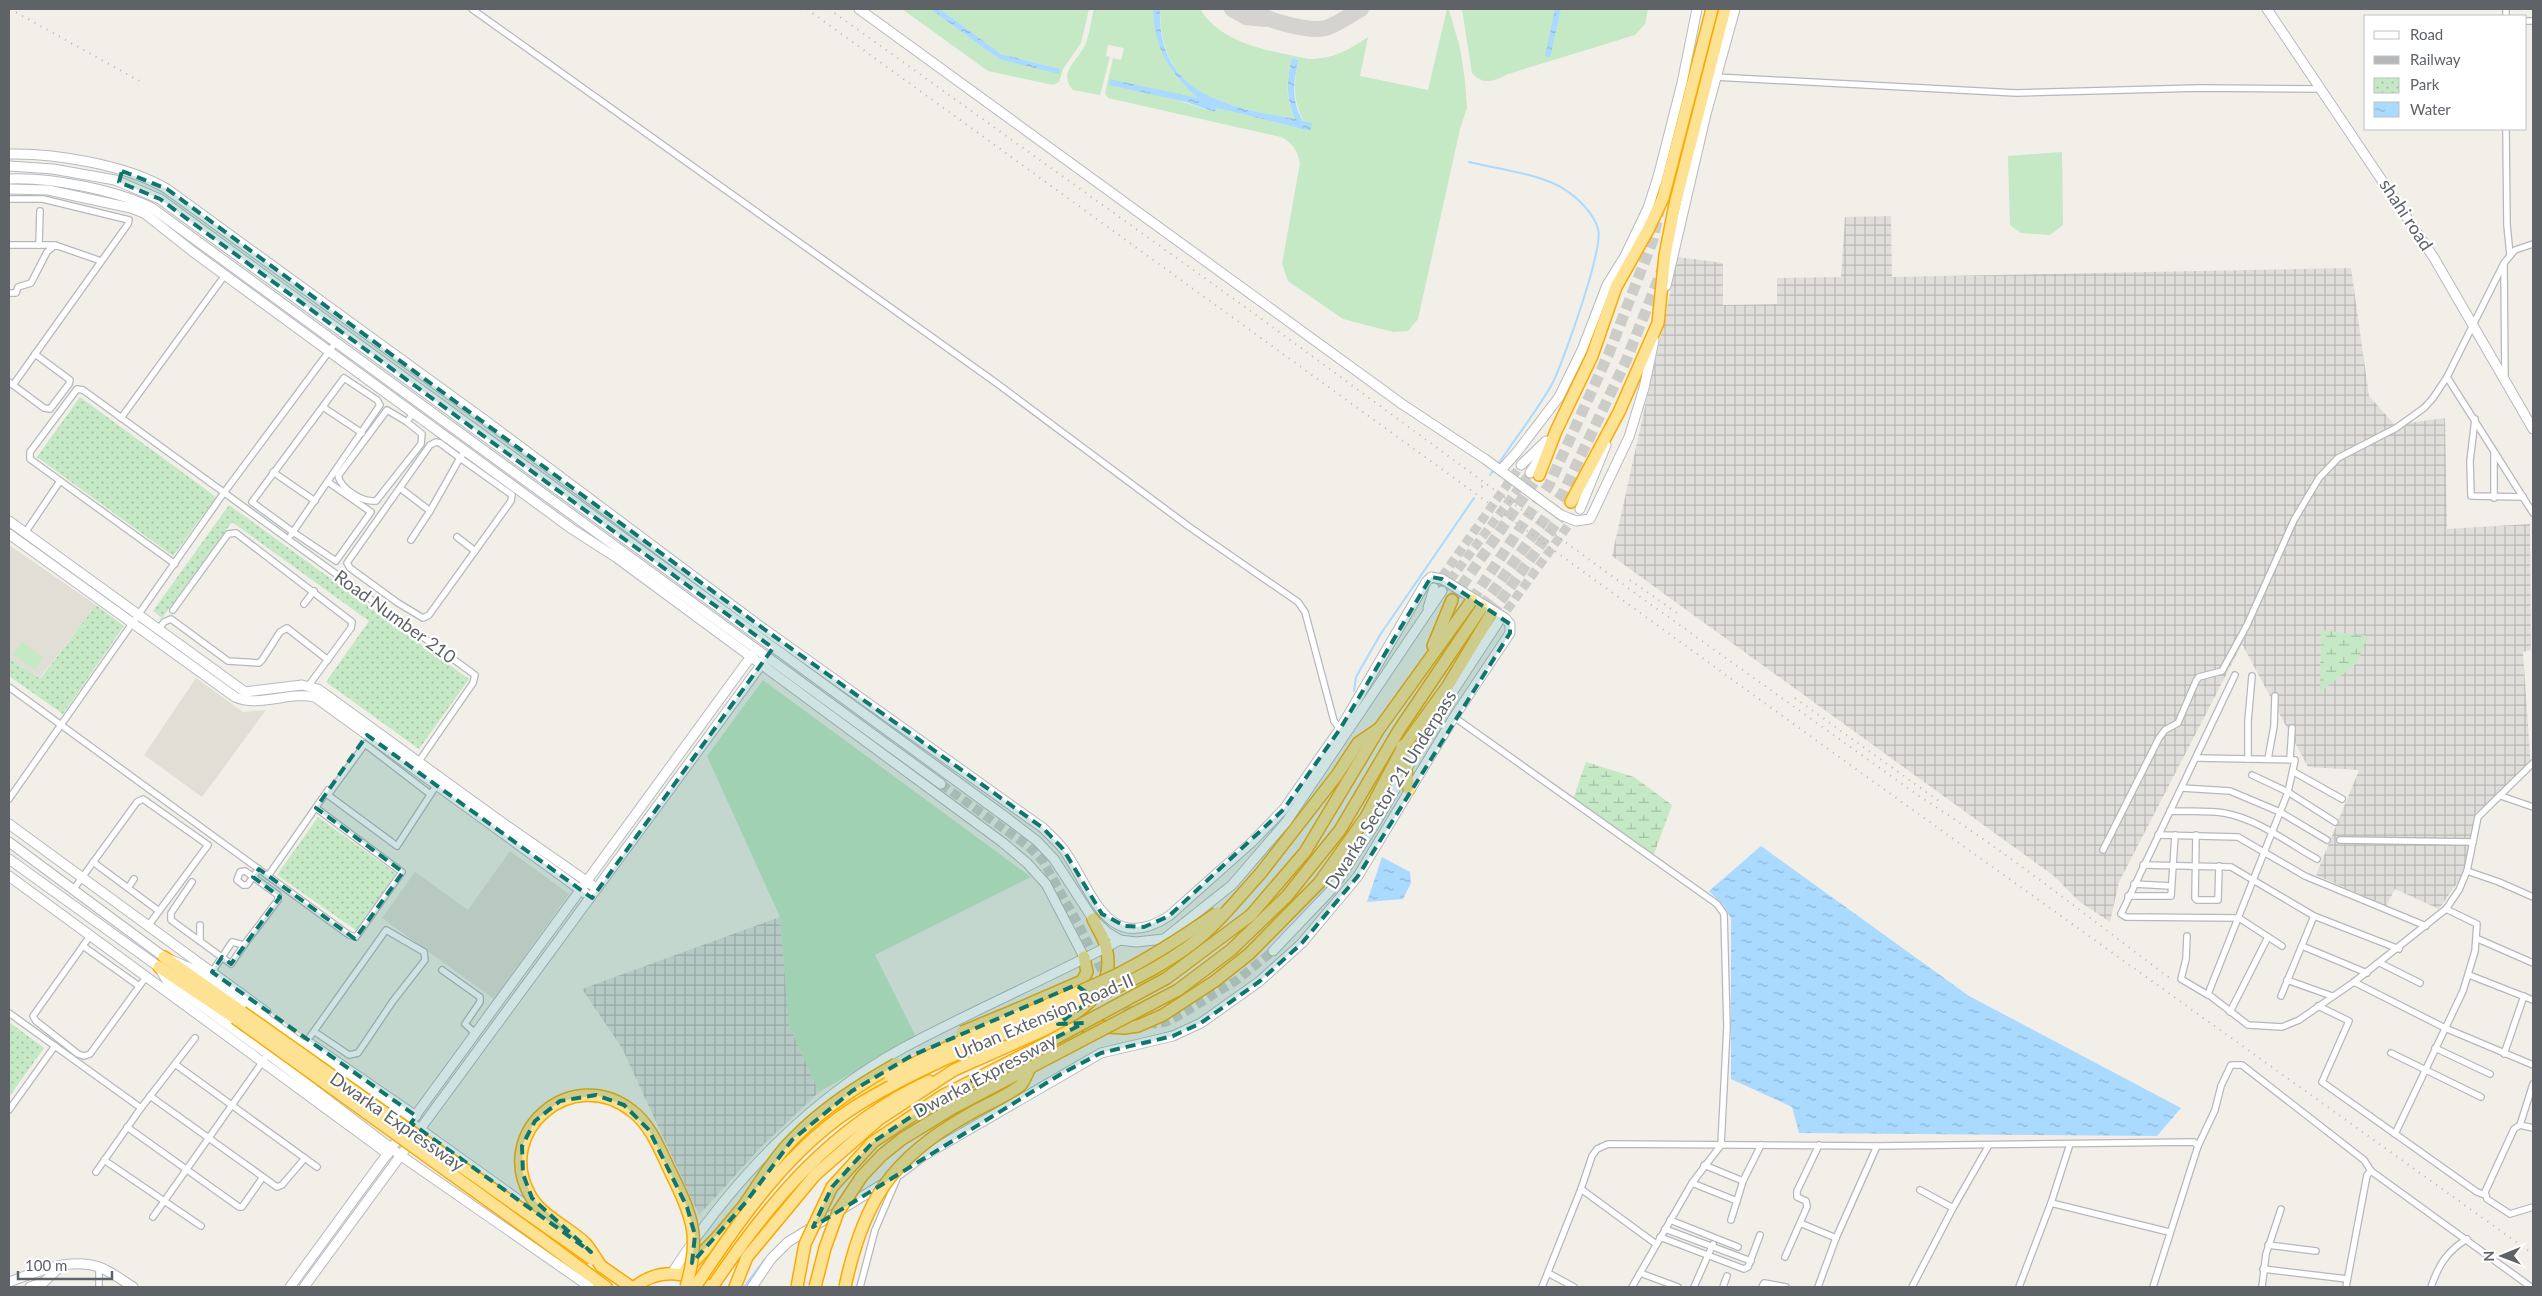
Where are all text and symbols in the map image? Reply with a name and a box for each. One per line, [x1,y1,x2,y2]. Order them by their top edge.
legend [2364,15,2527,130]
text: Road [2410,25,2443,43]
text: Railway [2410,50,2461,68]
text: Park [2410,75,2440,93]
text: Water [2410,100,2451,118]
street label: shahi road [2376,174,2438,254]
street label: Road Number 210 [331,565,461,668]
street label: Dwarka Sector 21 Underpass [1320,686,1461,893]
street label: Urban Extension Road-II [951,968,1136,1064]
street label: Dwarka Expressway [909,1028,1060,1122]
street label: Dwarka Expressway [326,1067,469,1176]
north arrow [2477,1231,2527,1281]
scale bar [18,1248,111,1280]
text: N [2480,1251,2497,1262]
text: 100 m [25,1256,67,1274]

